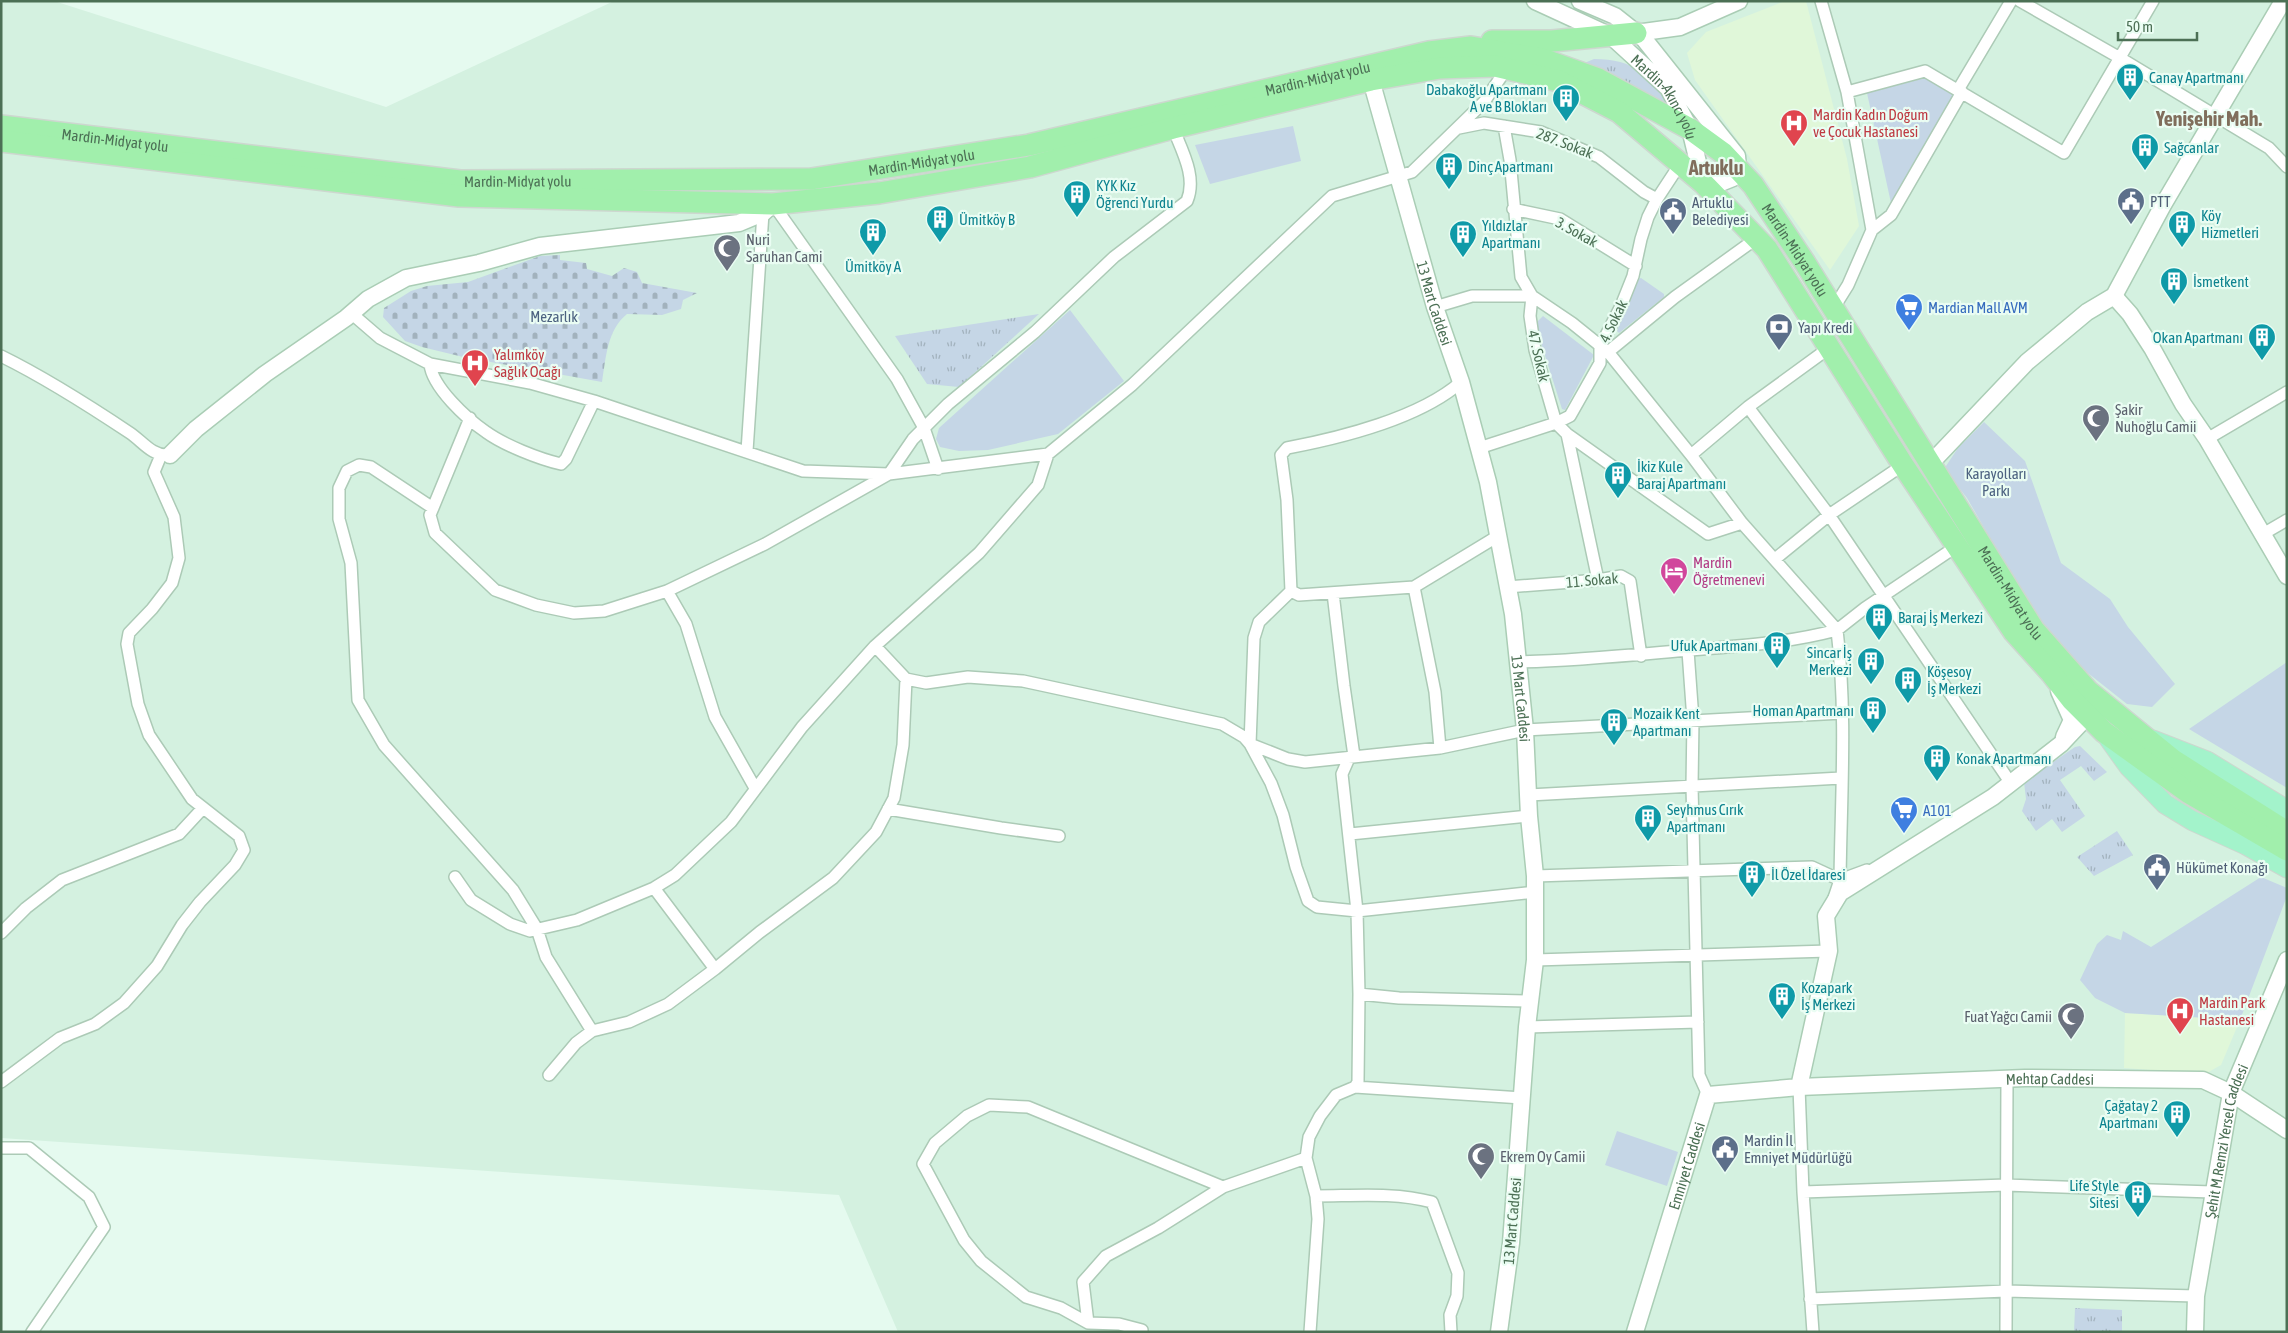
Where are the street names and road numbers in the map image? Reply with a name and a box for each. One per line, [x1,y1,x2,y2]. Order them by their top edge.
street label: Mardin-Akıncı yolu [1628,51,1701,141]
street label: Mardin-Midyat yolu [1263,58,1372,98]
street label: 287. Sokak [1534,124,1596,162]
street label: Mardin-Midyat yolu [61,125,170,155]
street label: Mardin-Midyat yolu [867,145,976,178]
street label: Mardin-Midyat yolu [464,172,572,189]
street label: Mardin-Midyat yolu [1759,200,1832,299]
street label: 3. Sokak [1553,214,1601,251]
street label: 13 Mart Caddesi [1414,259,1456,347]
street label: 4. Sokak [1595,297,1631,345]
street label: 47. Sokak [1525,329,1553,384]
street label: Mardin-Midyat yolu [1975,543,2047,643]
street label: 11. Sokak [1565,569,1619,591]
street label: 13 Mart Caddesi [1509,654,1534,742]
street label: Şehit M.Remzi Yersel Caddesi [2201,1061,2251,1220]
street label: Mehtap Caddesi [2005,1069,2094,1087]
street label: Emniyet Caddesi [1665,1120,1708,1212]
street label: 13 Mart Caddesi [1500,1177,1524,1265]

